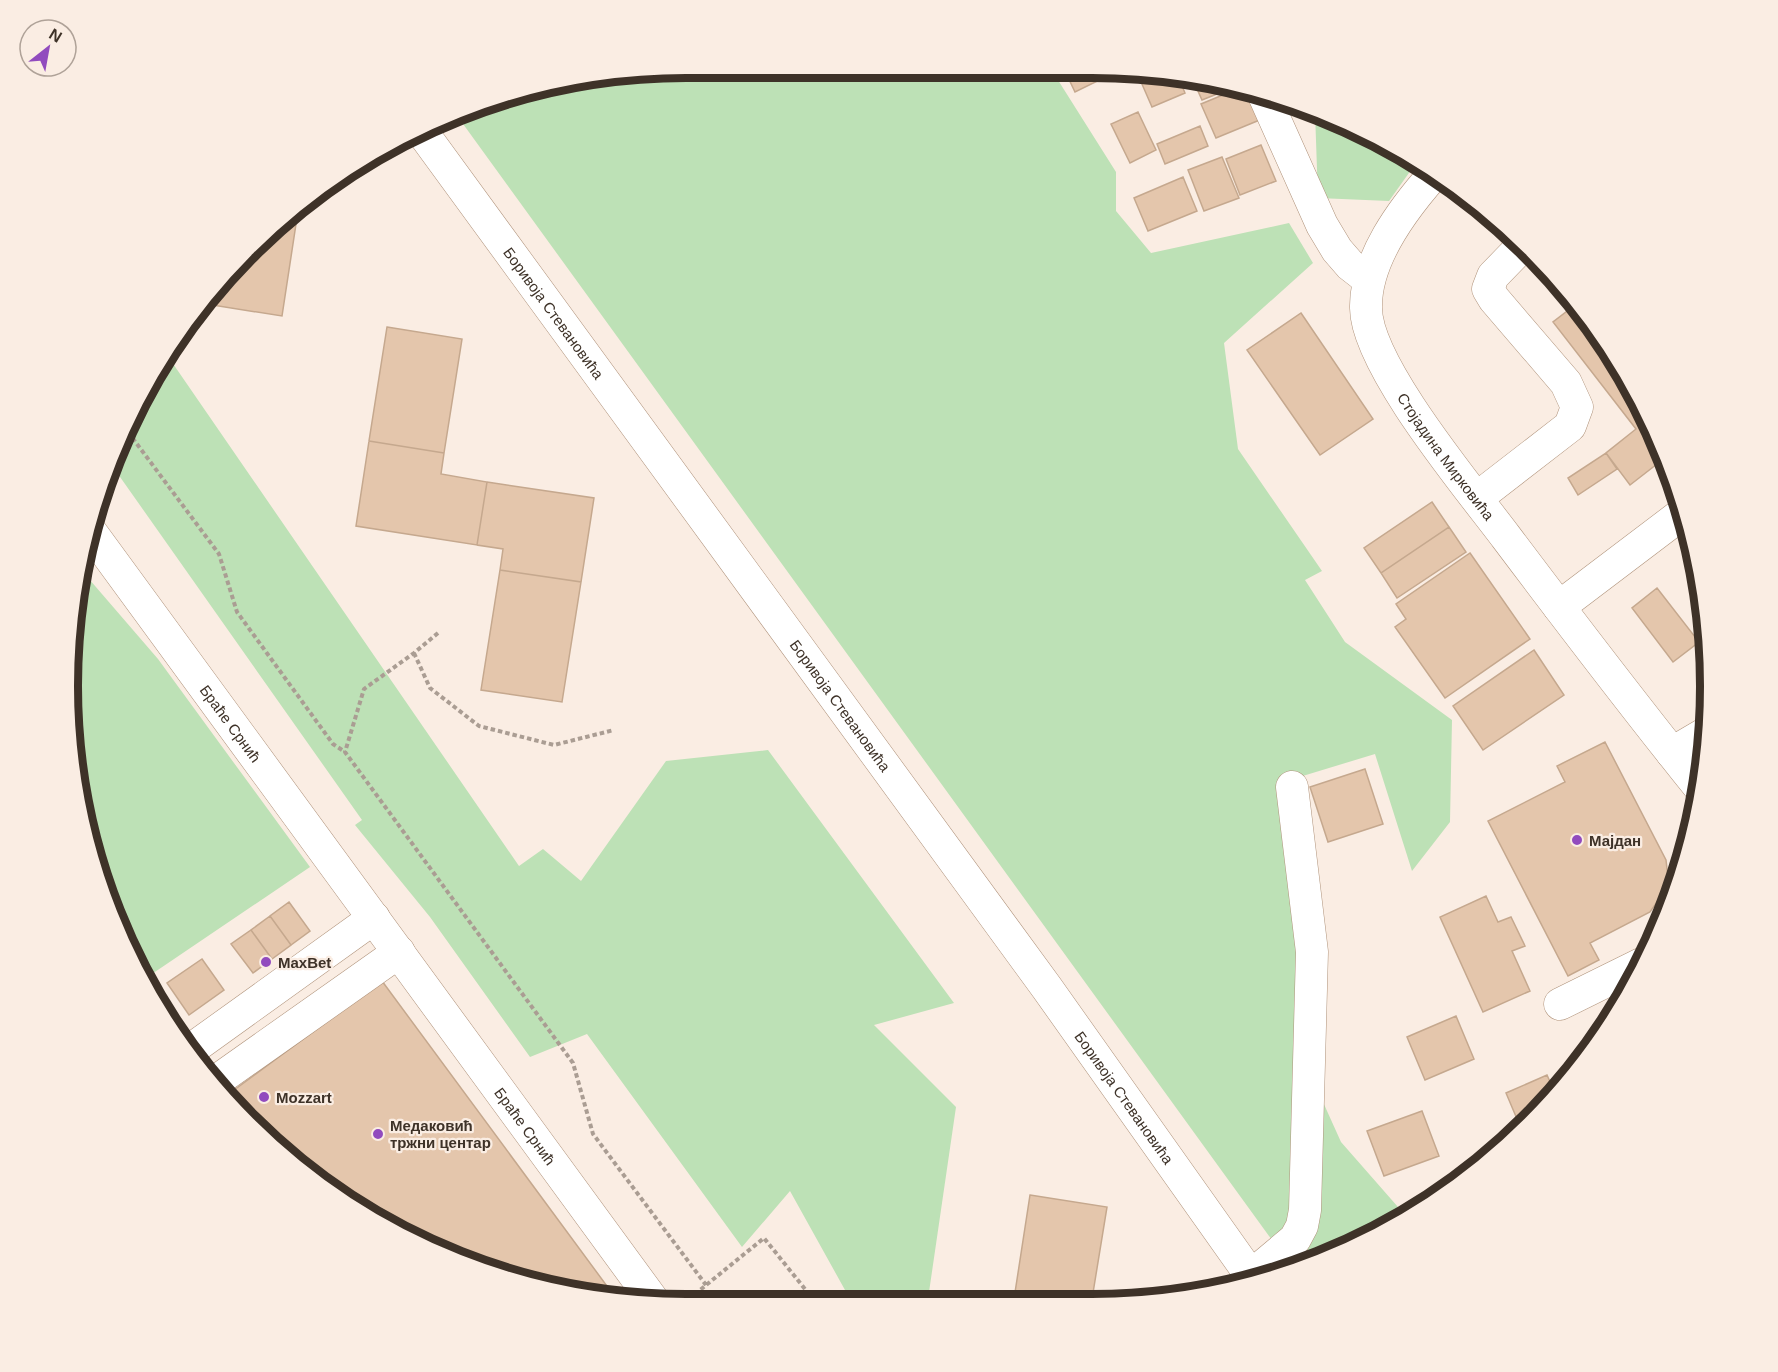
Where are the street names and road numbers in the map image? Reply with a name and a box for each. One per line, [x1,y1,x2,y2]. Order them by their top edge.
street label: Боривоја Стевановића [500,244,608,383]
street label: Стојадина Мирковића [1394,389,1498,524]
street label: Боривоја Стевановића [787,636,895,775]
street label: Браће Срнић [197,681,265,765]
street label: Боривоја Стевановића [1072,1028,1178,1168]
street label: Браће Срнић [492,1084,559,1168]

